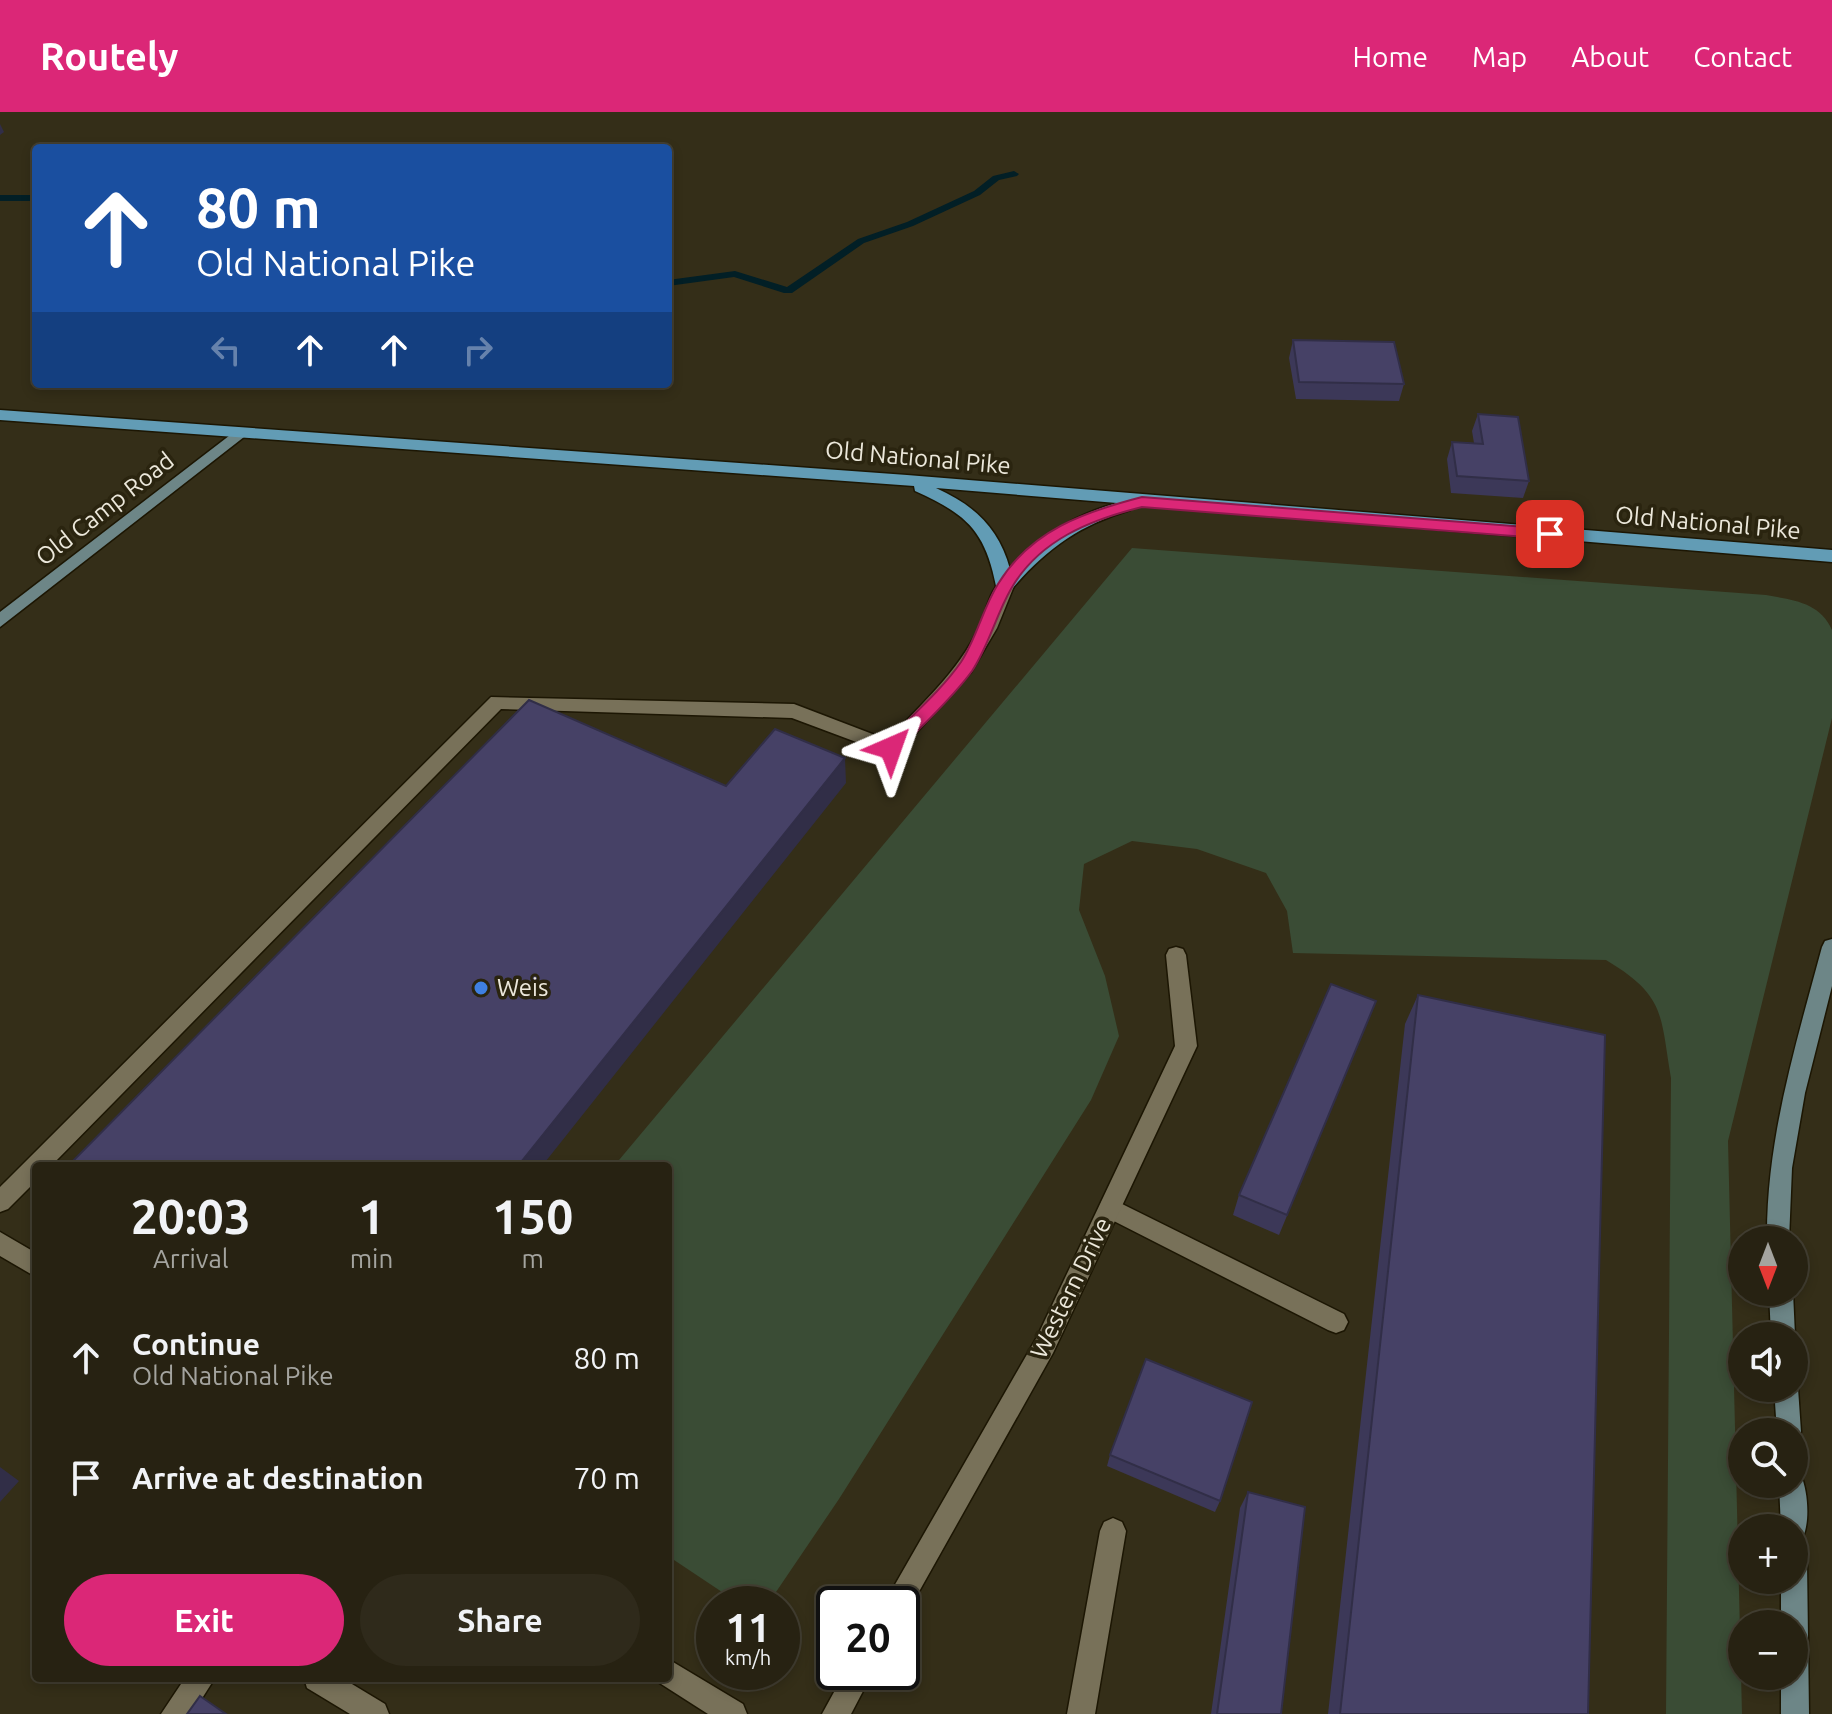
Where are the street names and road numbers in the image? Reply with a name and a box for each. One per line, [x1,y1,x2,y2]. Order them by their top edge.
street label: Old National Pike [824,436,1012,479]
street label: Old Camp Road [31,447,179,571]
street label: Old National Pike [1614,501,1802,544]
street label: Western Drive [1025,1213,1116,1363]

